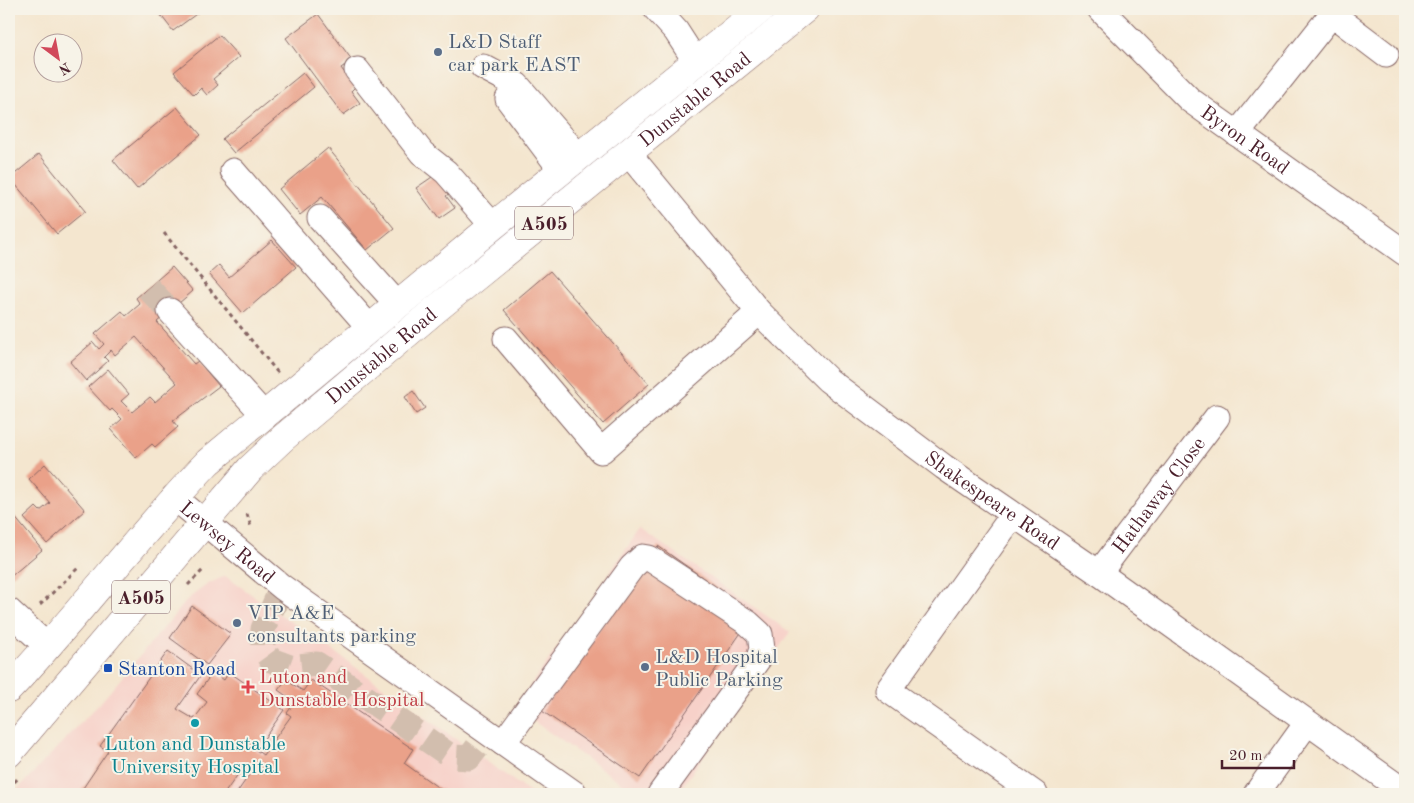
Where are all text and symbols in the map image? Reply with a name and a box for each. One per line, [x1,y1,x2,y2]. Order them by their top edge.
north arrow [32,32,82,82]
place label: L&D Staff car park EAST [448,33,581,76]
marker: L&D Staff car park EAST [432,46,444,58]
street label: Dunstable Road [636,49,756,152]
text: N [56,59,73,77]
street label: Byron Road [1196,103,1292,179]
road number: A505 [515,207,573,240]
street label: Dunstable Road [323,305,442,409]
street label: Hathaway Close [1109,434,1210,558]
street label: Shakespeare Road [920,448,1062,555]
street label: Lewsey Road [175,498,278,588]
road number: A505 [112,580,170,614]
place label: VIP A&E consultants parking [247,604,416,647]
marker: VIP A&E consultants parking [231,617,243,629]
place label: L&D Hospital Public Parking [655,648,783,691]
place label: Stanton Road [118,660,236,680]
marker: L&D Hospital Public Parking [639,661,651,673]
marker: Stanton Road [102,662,114,674]
place label: Luton and Dunstable Hospital [259,668,424,711]
marker: Luton and Dunstable Hospital [241,680,255,694]
marker: Luton and Dunstable University Hospital [189,717,201,729]
place label: Luton and Dunstable University Hospital [104,735,286,778]
scale bar [1222,738,1294,770]
text: 20 m [1229,749,1263,764]

